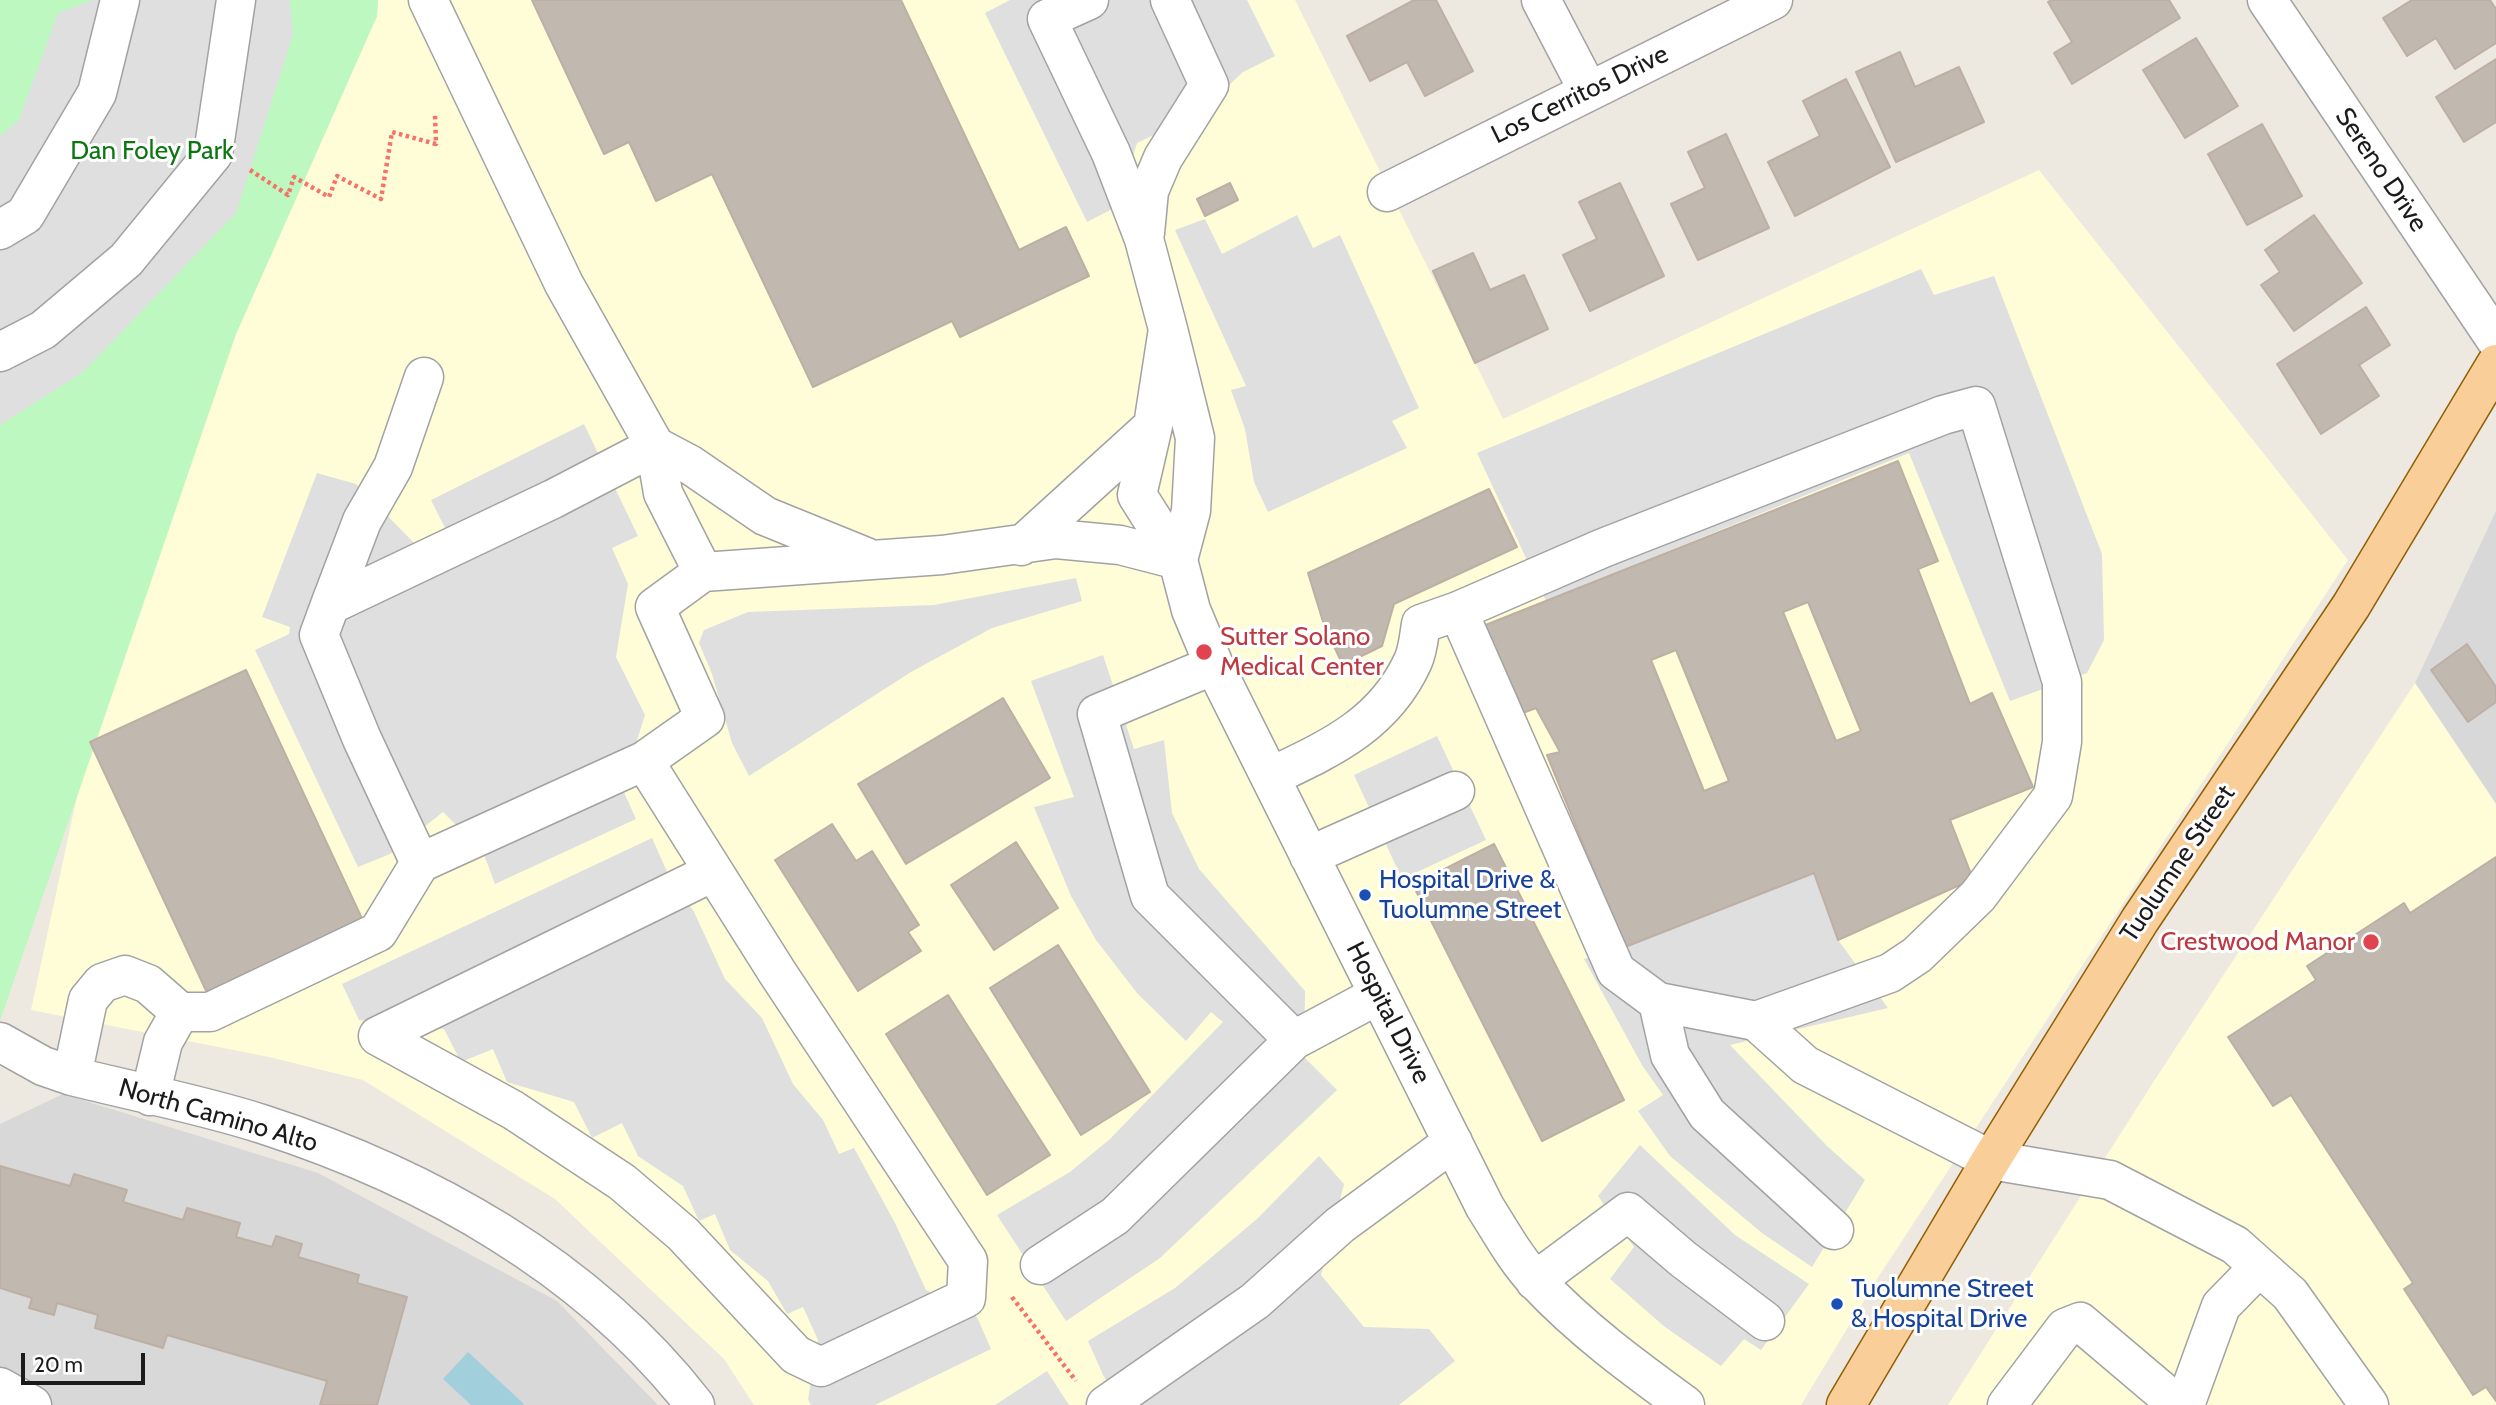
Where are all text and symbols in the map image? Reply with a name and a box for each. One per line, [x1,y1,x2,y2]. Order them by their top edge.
street label: Los Cerritos Drive [1487,39,1673,151]
street label: Sereno Drive [2328,102,2434,238]
park label: Dan Foley Park [70,135,234,167]
place label: Sutter Solano Medical Center [1220,621,1384,682]
marker: Sutter Solano Medical Center [1194,642,1214,662]
street label: Tuolumne Street [2114,780,2242,948]
place label: Hospital Drive & Tuolumne Street [1379,864,1562,926]
marker: Hospital Drive & Tuolumne Street [1357,887,1373,903]
place label: Crestwood Manor [2160,926,2355,958]
marker: Crestwood Manor [2361,932,2381,952]
street label: Hospital Drive [1339,937,1437,1089]
street label: North Camino Alto [115,1073,321,1159]
place label: Tuolumne Street & Hospital Drive [1851,1273,2034,1334]
marker: Tuolumne Street & Hospital Drive [1829,1296,1845,1312]
scale bar [24,1338,149,1382]
text: 20 m [34,1352,83,1377]

